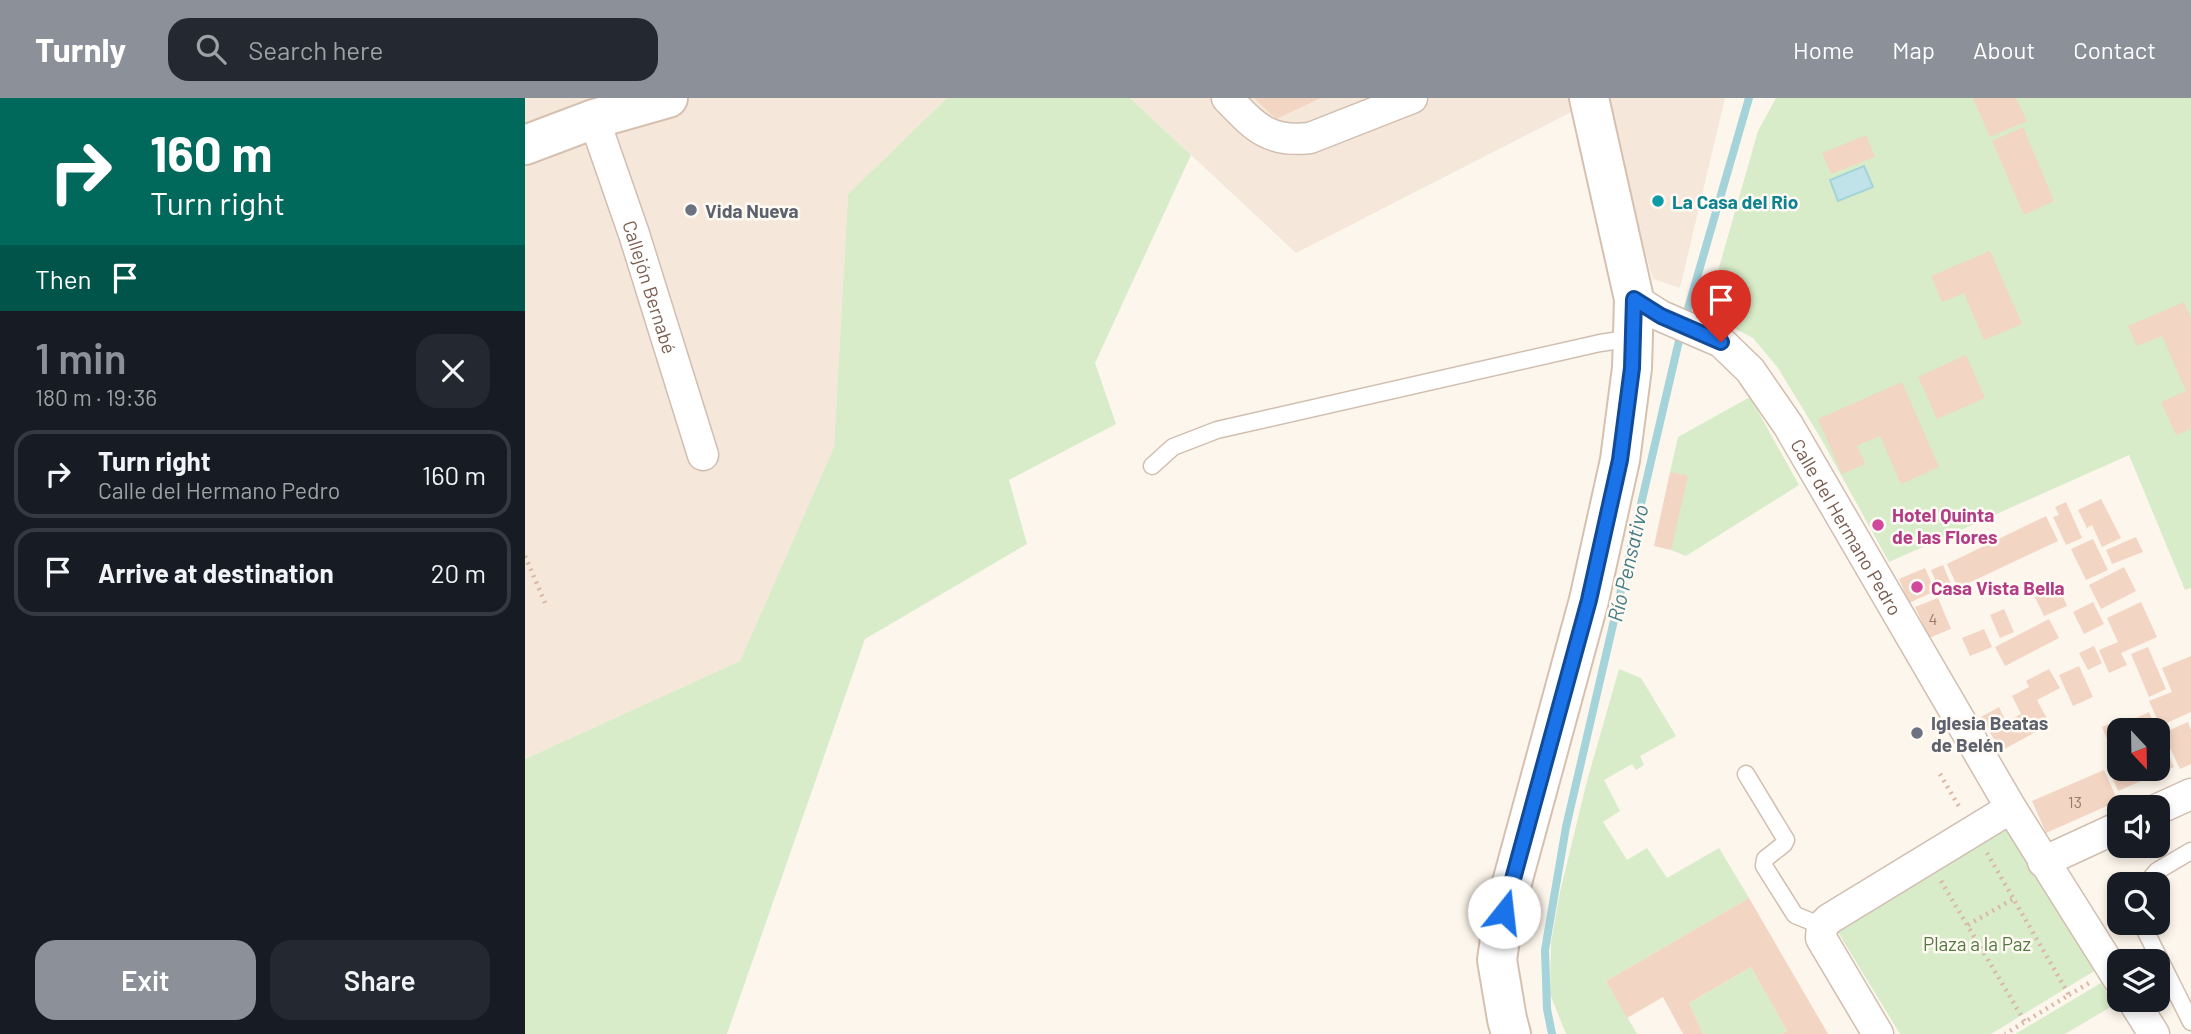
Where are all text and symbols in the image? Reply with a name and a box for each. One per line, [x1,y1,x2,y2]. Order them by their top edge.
search box [168,18,658,81]
text: Turnly [35,29,126,69]
icon: search [192,30,230,68]
text: Search here [248,34,383,65]
text: Home [1793,35,1854,64]
text: Map [1892,35,1935,64]
text: About [1973,35,2035,64]
text: Contact [2073,35,2156,64]
text: 160 m [150,123,272,182]
icon: right [35,126,126,217]
text: Turn right [150,183,285,221]
place label: La Casa del Rio [1672,190,1798,213]
marker: La Casa del Rio [1650,193,1666,209]
place label: Vida Nueva [705,199,798,222]
marker: Vida Nueva [683,202,699,218]
street label: Callejón Bernabé [619,217,682,356]
icon: arrive [106,259,144,297]
text: Then [35,263,92,294]
pin [1691,270,1751,342]
icon: arrive [1702,281,1740,319]
text: 1 min [35,332,127,382]
button: close [416,334,490,408]
text: 180 m · 19:36 [35,383,157,411]
street label: Calle del Hermano Pedro [1787,434,1907,619]
text: Turn right [98,445,211,476]
icon: right [39,455,77,493]
text: 160 m [422,459,486,490]
text: Calle del Hermano Pedro [98,476,340,504]
water label: Río Pensativo [1601,502,1653,624]
place label: Hotel Quinta de las Flores [1892,503,1998,548]
marker: Hotel Quinta de las Flores [1870,517,1886,533]
icon: arrive [39,553,77,591]
text: Arrive at destination [98,557,334,588]
text: 20 m [431,557,486,588]
place label: Casa Vista Bella [1931,576,2065,599]
marker: Casa Vista Bella [1909,579,1925,595]
house number: 4 [1929,609,1937,628]
place label: Iglesia Beatas de Belén [1931,711,2048,756]
north arrow [2107,718,2170,780]
map controls [2107,718,2170,1012]
marker: Iglesia Beatas de Belén [1909,725,1925,741]
house number: 13 [2068,792,2082,811]
button: sound [2107,795,2170,858]
button: search [2107,872,2170,935]
position arrow [1467,875,1541,949]
park label: Plaza a la Paz [1923,932,2031,955]
button: Exit [35,940,256,1020]
button: Share [270,940,490,1020]
button: layers [2107,949,2170,1012]

